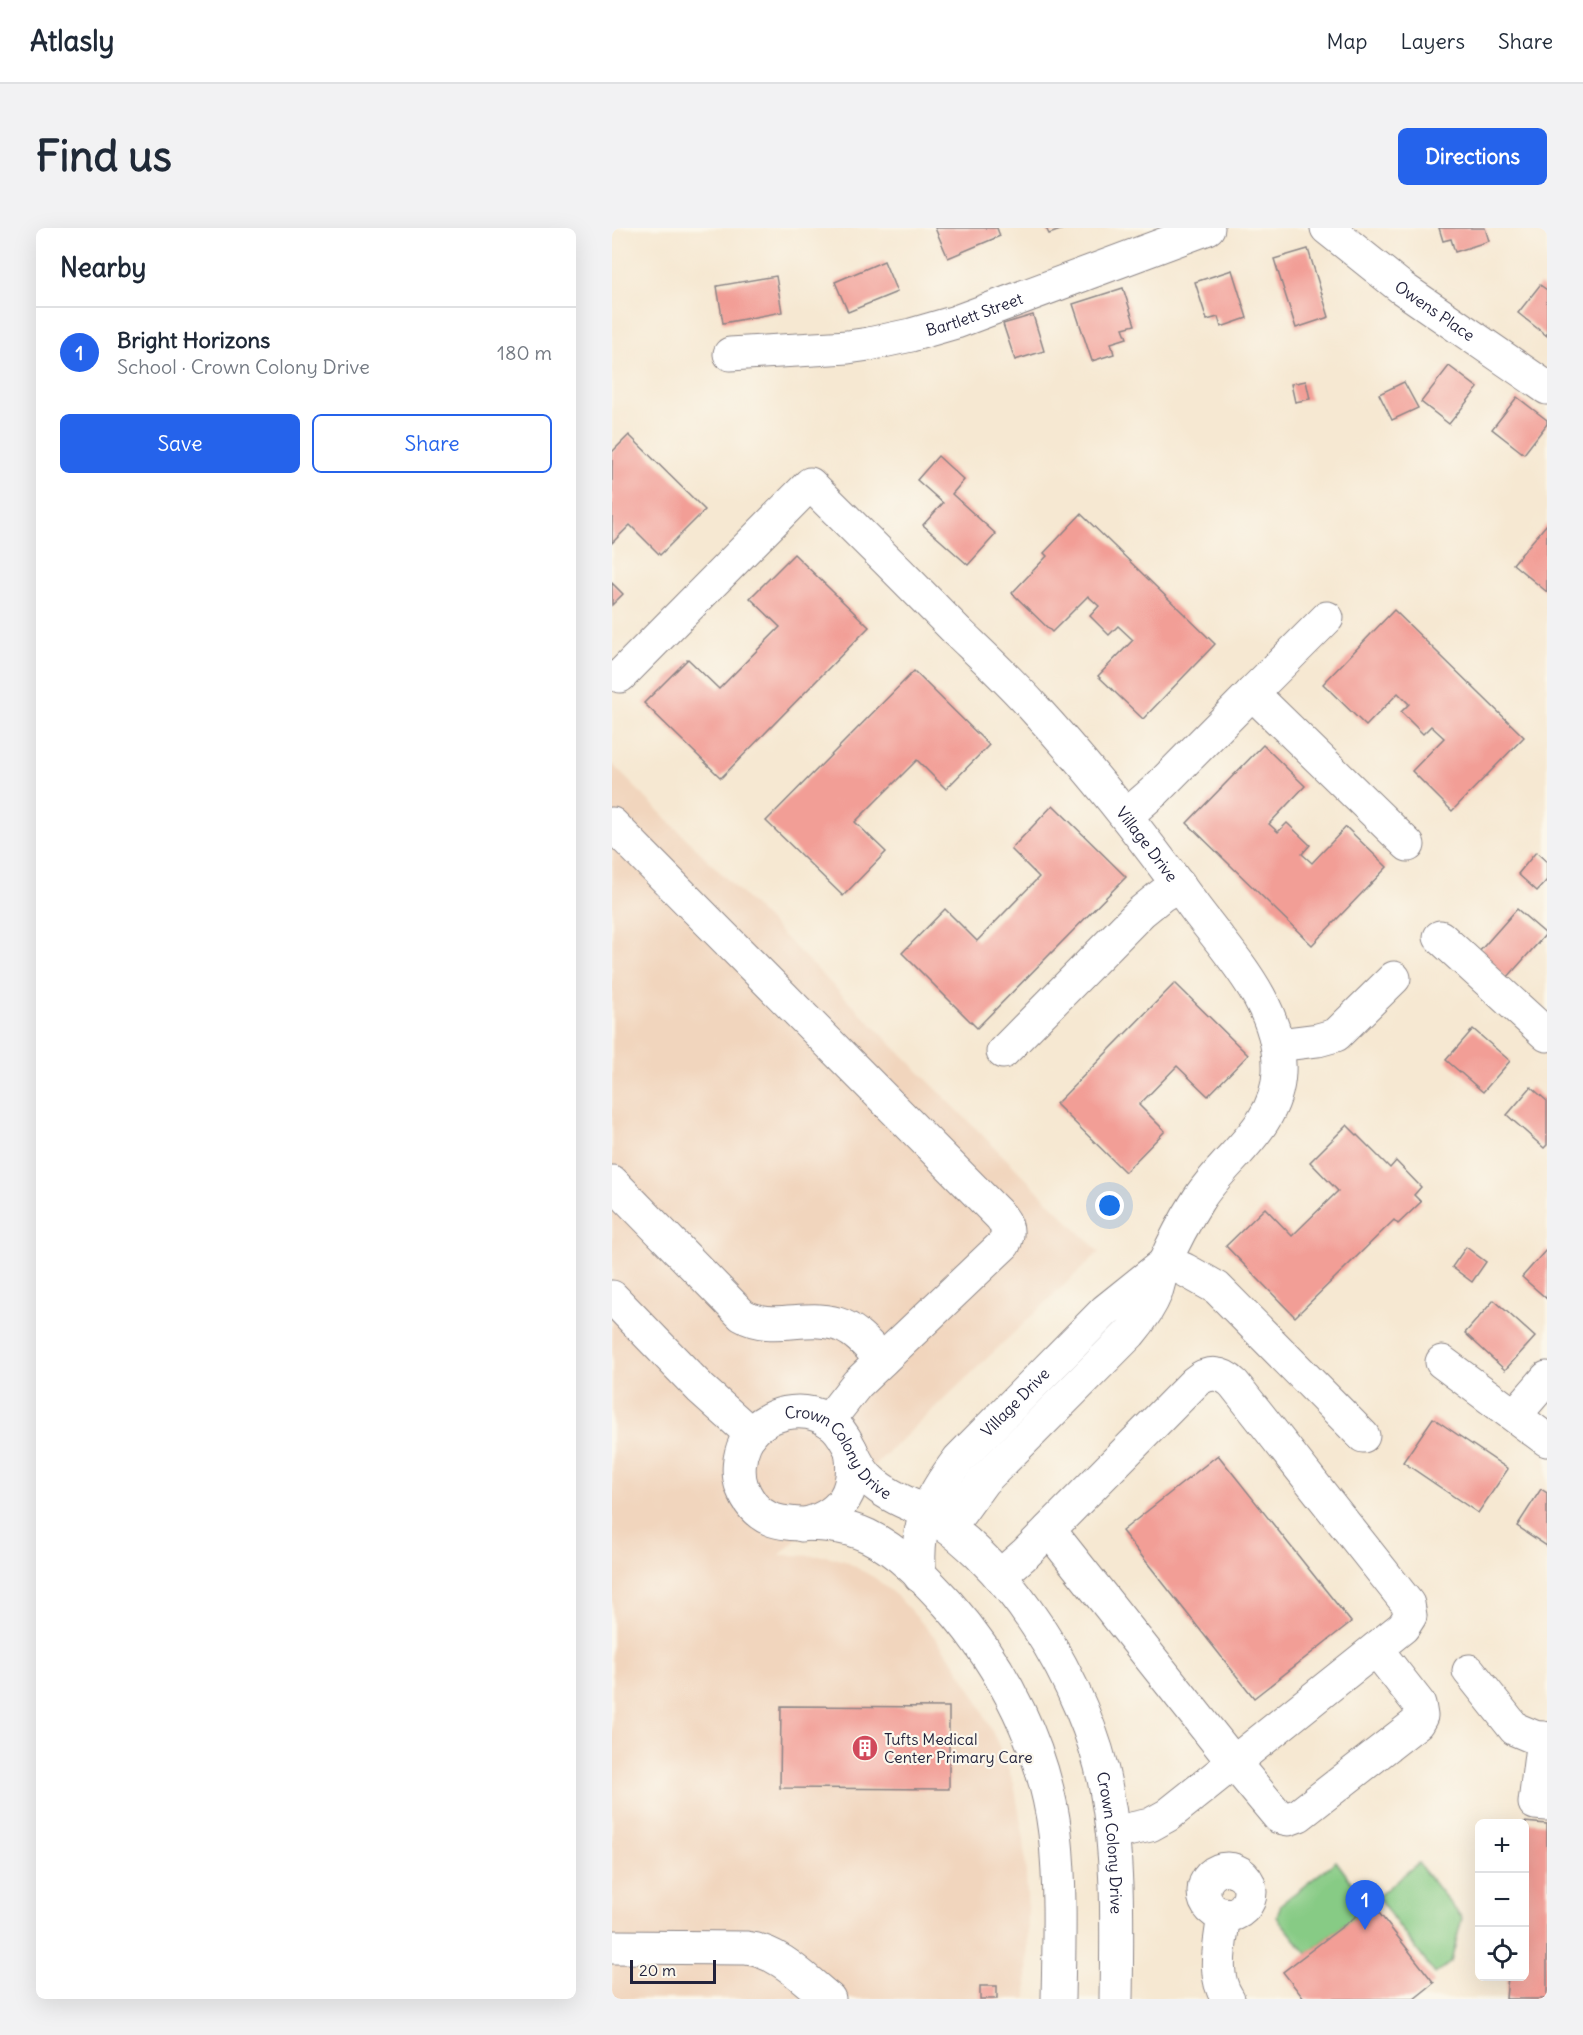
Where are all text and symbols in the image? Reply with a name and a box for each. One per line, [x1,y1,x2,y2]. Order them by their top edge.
text: Atlasly [30,23,114,59]
text: Map [1327,28,1367,55]
text: Layers [1400,28,1465,55]
text: Share [1498,28,1553,55]
button: Directions [1398,128,1547,185]
text: Find us [36,130,172,182]
text: Nearby [60,251,146,284]
street label: Owens Place [1391,276,1479,345]
street label: Bartlett Street [924,288,1026,340]
text: Bright Horizons [117,326,270,354]
text: 1 [76,340,83,365]
text: 180 m [497,340,552,365]
text: School · Crown Colony Drive [117,354,370,379]
button: Save [60,414,300,473]
button: Share [312,414,552,473]
street label: Village Drive [1112,803,1182,886]
your location [1095,1191,1124,1220]
street label: Village Drive [977,1363,1053,1441]
street label: Crown Colony Drive [784,1402,895,1503]
place label: Tufts Medical Center Primary Care [884,1729,1033,1767]
building icon: Tufts Medical Center Primary Care [850,1733,880,1763]
street label: Crown Colony Drive [1093,1770,1127,1914]
map controls [1475,1819,1529,1981]
button: + [1475,1819,1529,1873]
button: − [1475,1873,1529,1927]
pin: 1 [1346,1880,1384,1930]
button: locate [1475,1927,1529,1981]
scale bar [630,1957,716,1984]
text: 20 m [639,1960,676,1980]

